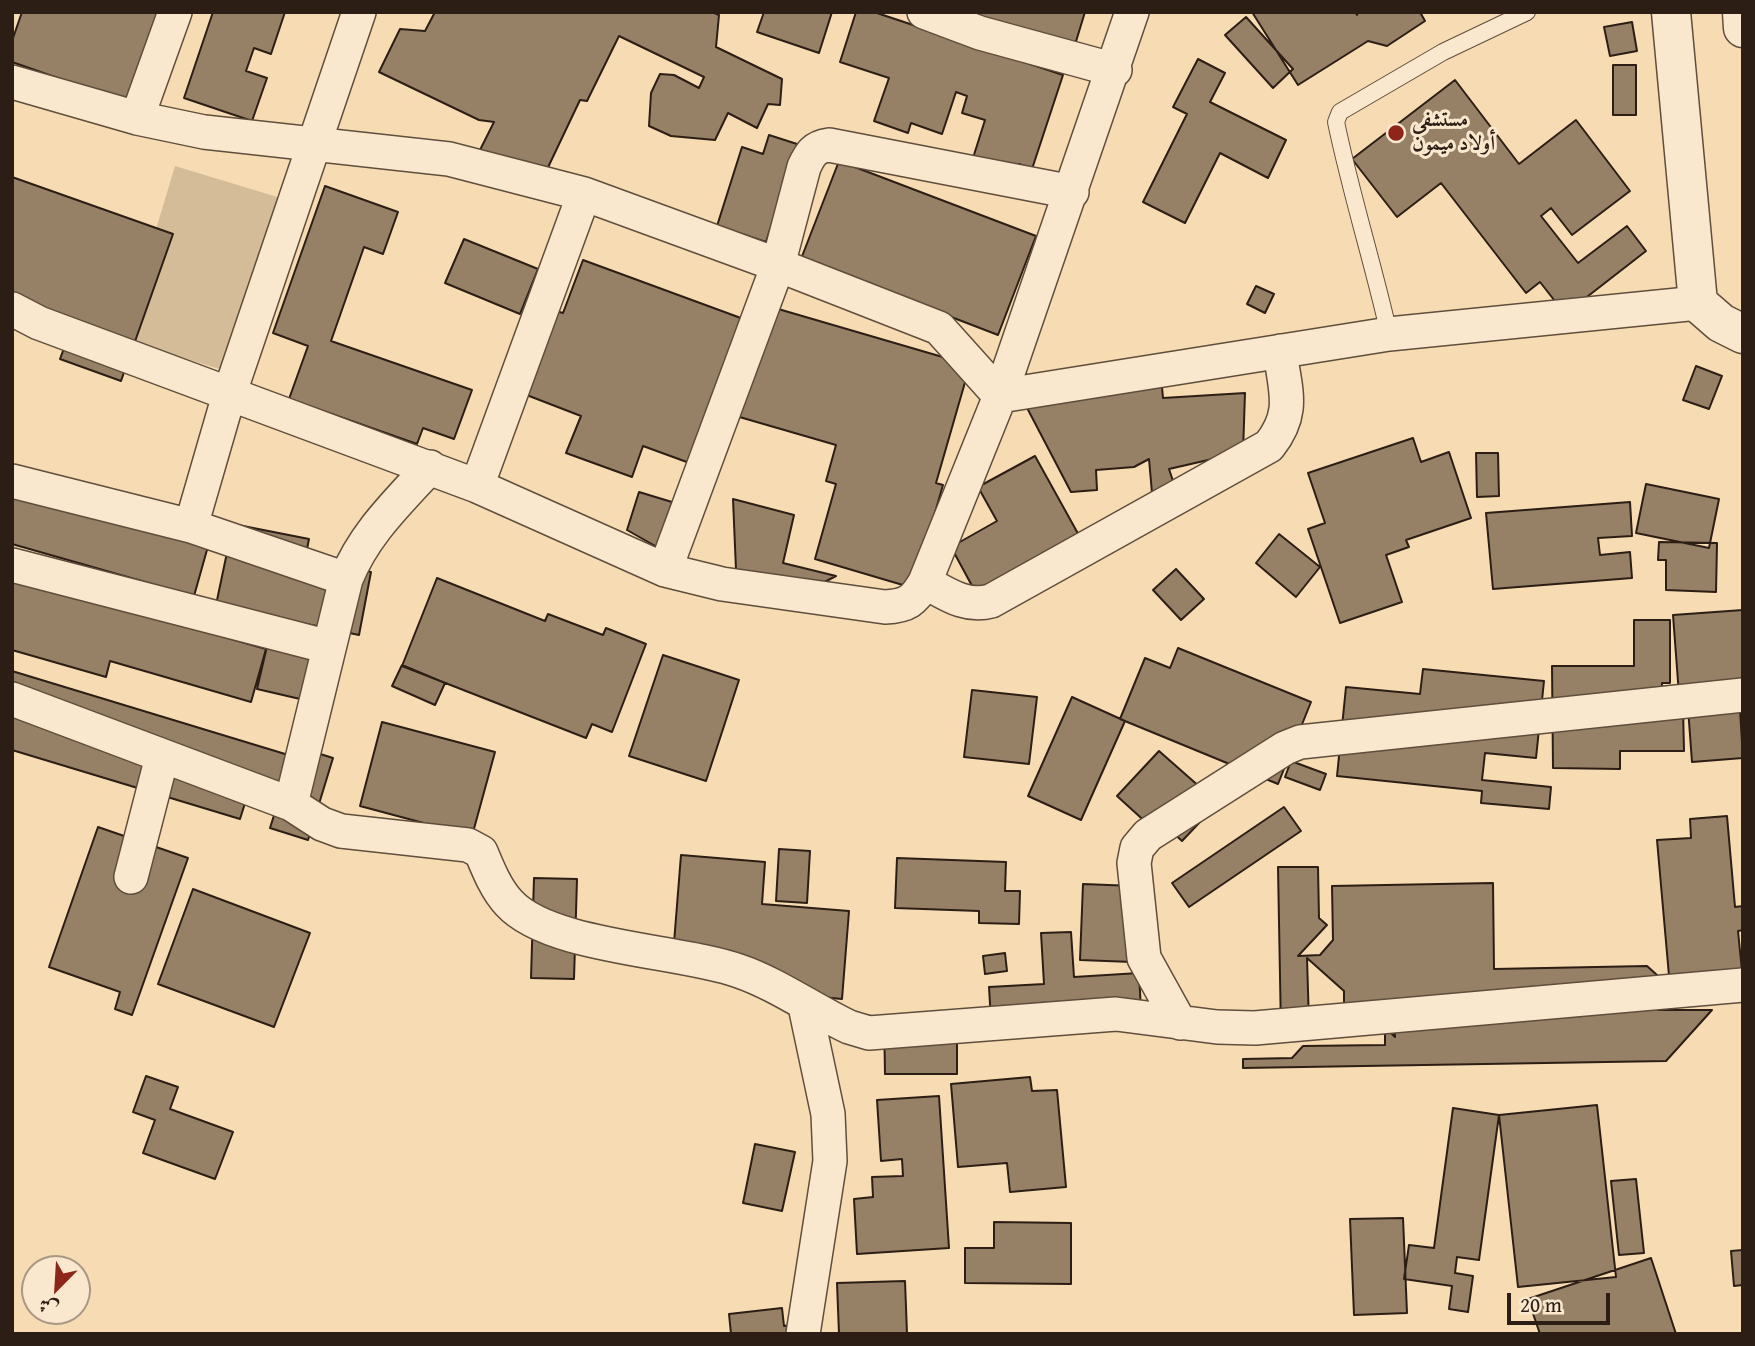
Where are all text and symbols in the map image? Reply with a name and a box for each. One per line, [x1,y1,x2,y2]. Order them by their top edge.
place label: مستشفى أولاد ميمون [1412,108,1495,158]
marker: مستشفى أولاد ميمون [1386,123,1406,143]
north arrow [21,1255,91,1325]
scale bar [1510,1280,1613,1324]
text: 20 m [1520,1289,1562,1320]
text: ش [34,1291,63,1324]

